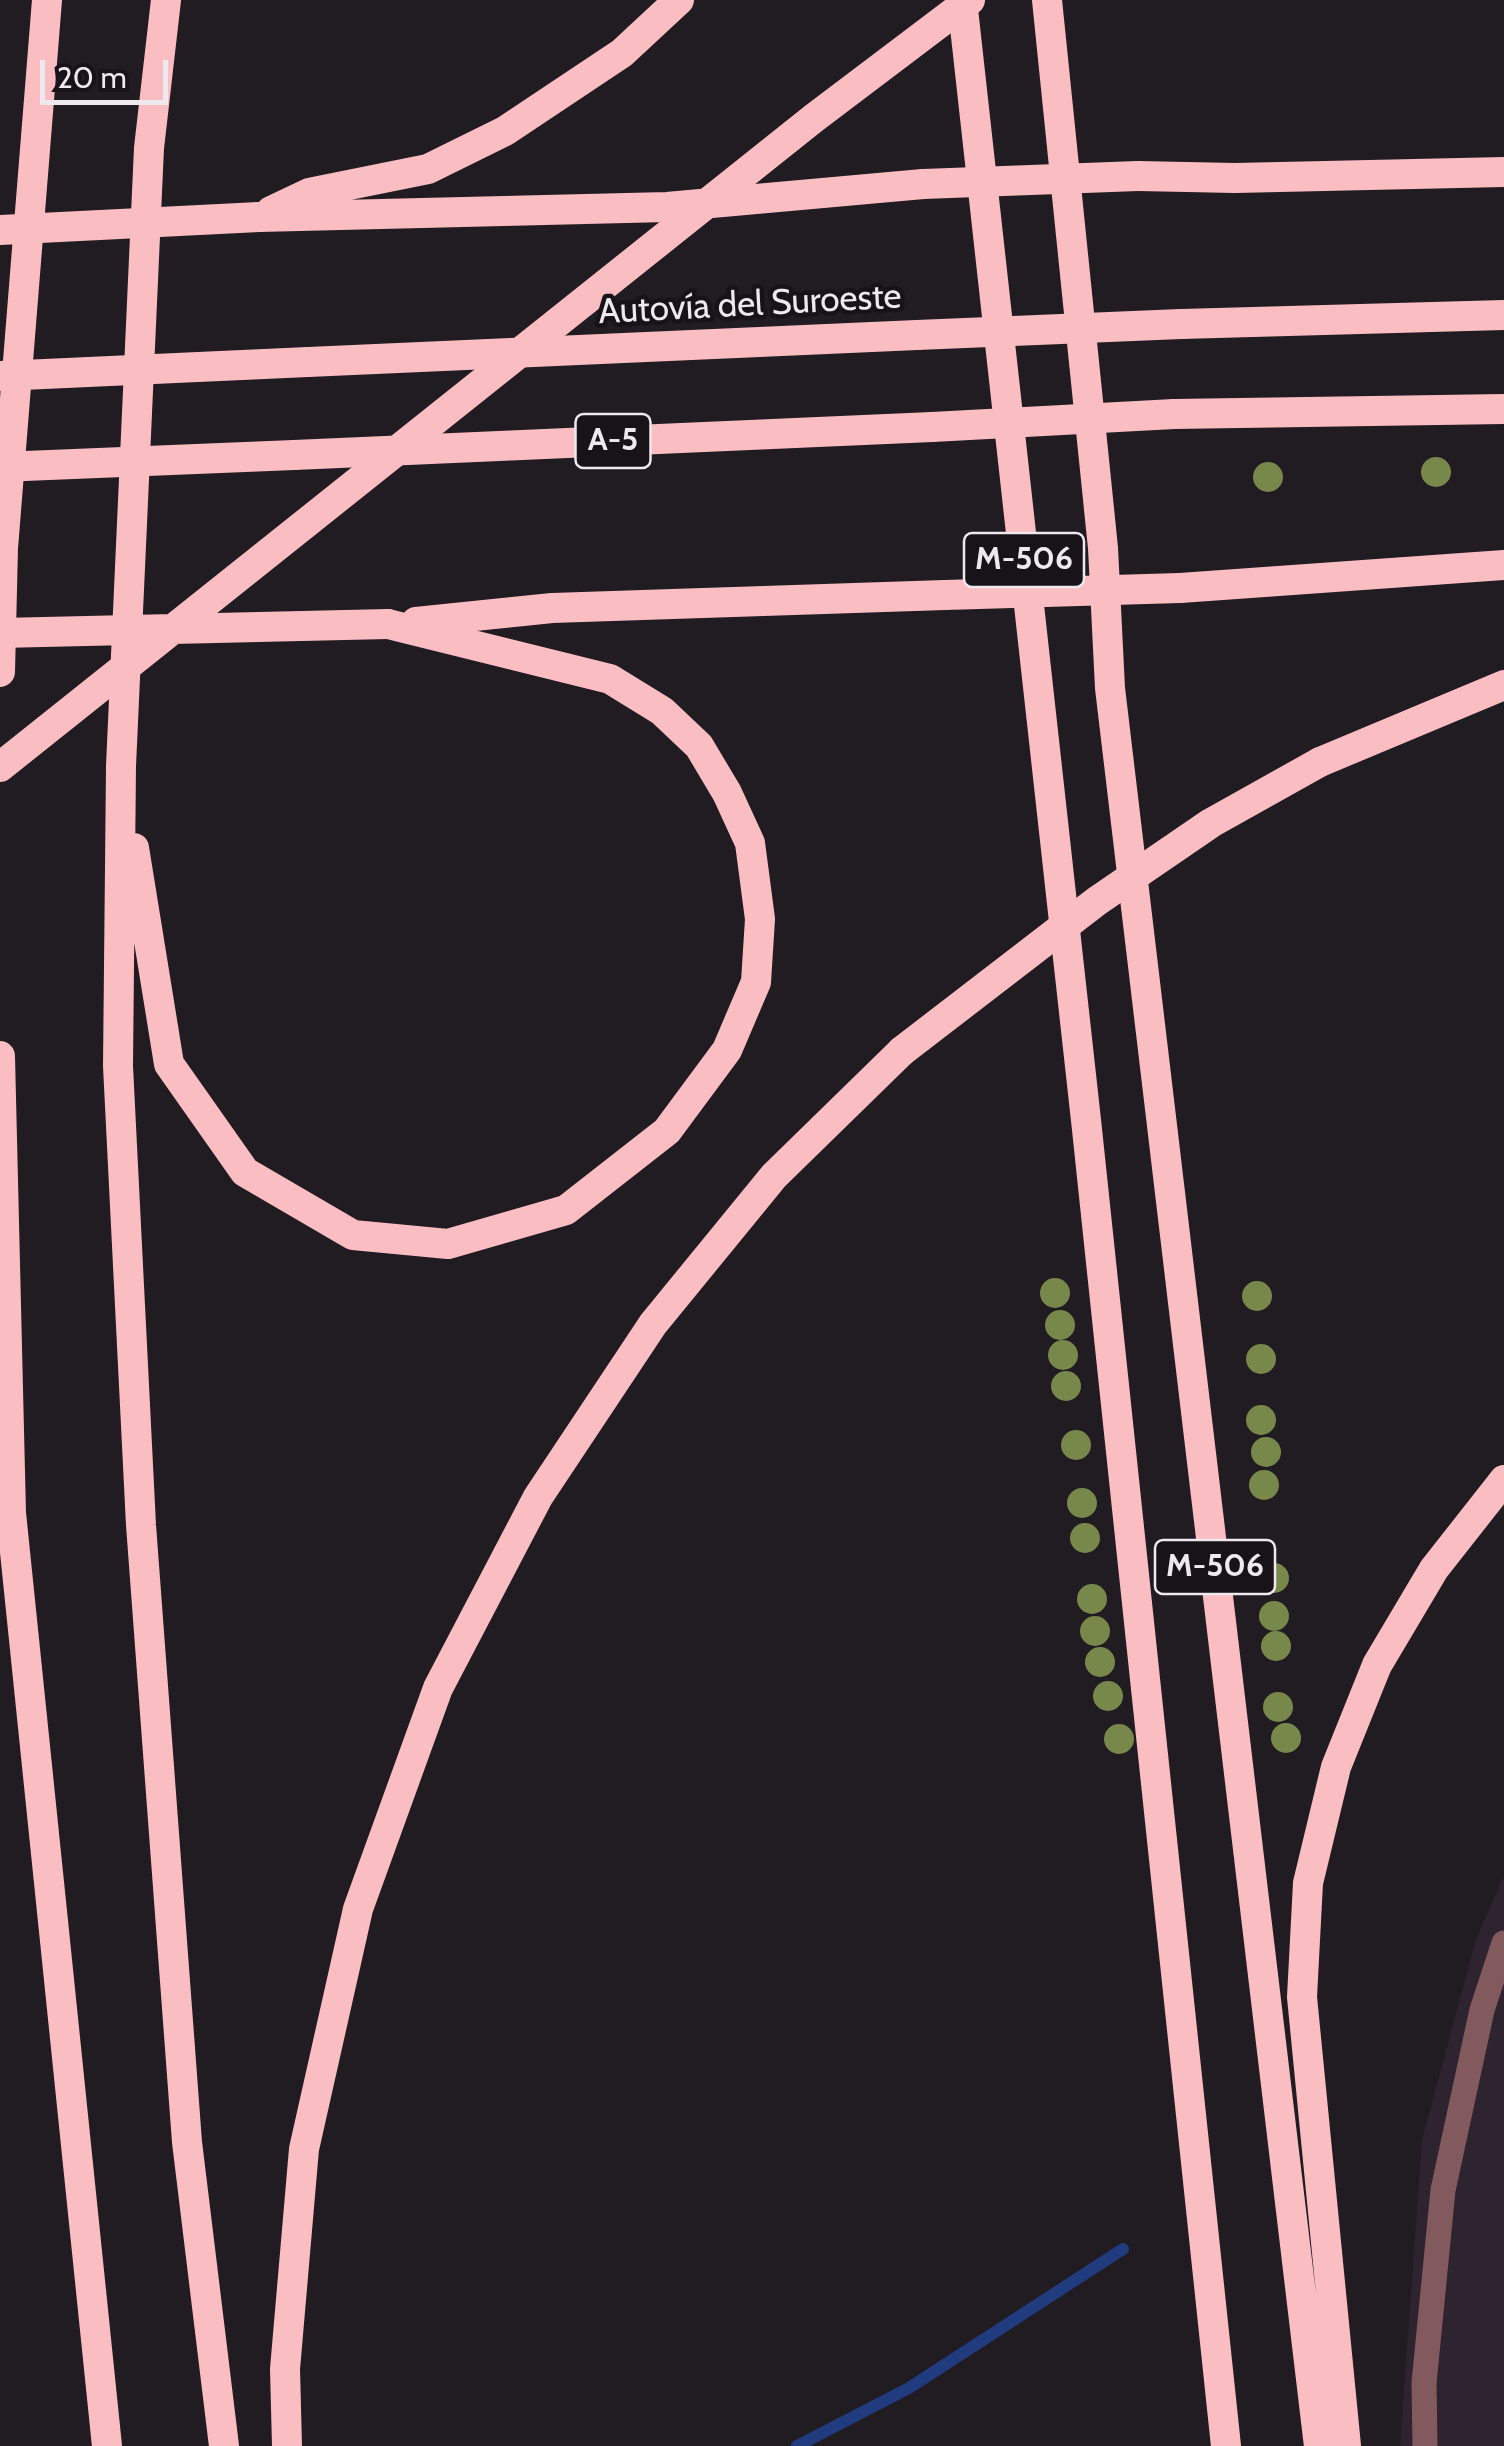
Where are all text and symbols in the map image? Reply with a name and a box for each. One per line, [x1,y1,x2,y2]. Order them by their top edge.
scale bar [45,40,172,102]
text: 20 m [57,59,127,96]
street label: Autovía del Suroeste [597,276,903,334]
road number: A-5 [576,414,650,468]
road number: M-506 [964,533,1084,587]
road number: M-506 [1155,1540,1275,1594]

